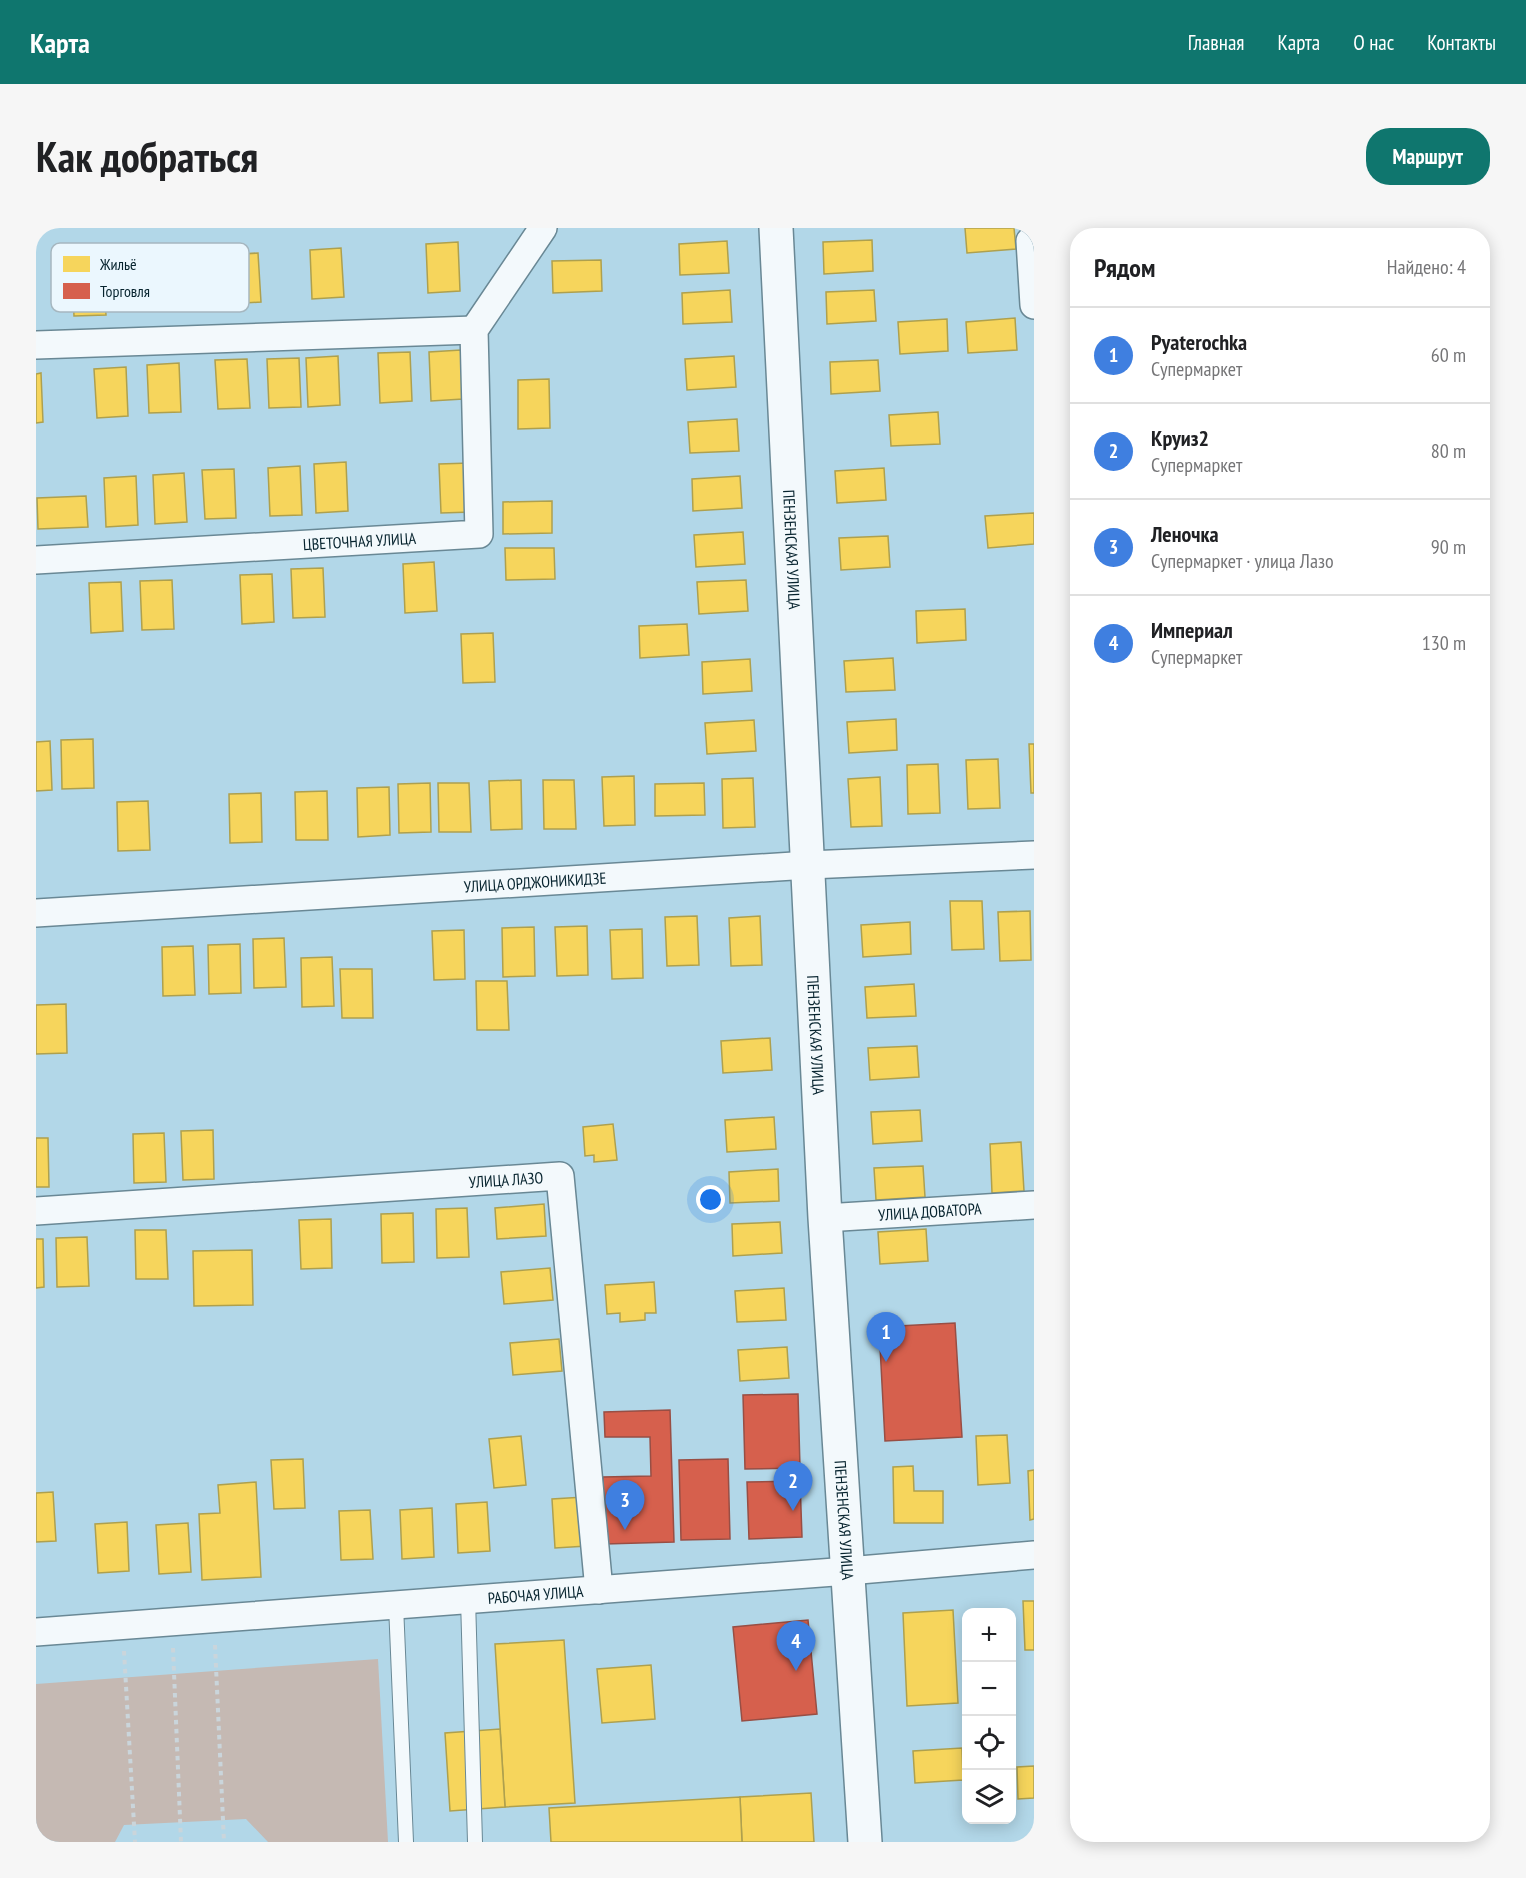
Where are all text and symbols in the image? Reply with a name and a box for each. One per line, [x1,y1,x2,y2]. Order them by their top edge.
text: Карта [30,24,90,61]
text: Главная [1188,29,1244,56]
text: Карта [1277,29,1320,56]
text: О нас [1353,29,1394,56]
text: Контакты [1427,29,1496,56]
button: Маршрут [1366,128,1490,185]
text: Как добраться [36,129,258,184]
legend [51,243,249,312]
text: Рядом [1094,251,1155,284]
text: Жильё [99,254,137,274]
text: Найдено: 4 [1387,254,1466,280]
text: Торговля [100,281,150,301]
text: Pyaterochka [1151,328,1247,356]
text: 1 [1109,342,1118,368]
text: 60 m [1431,342,1466,368]
text: Супермаркет [1151,356,1242,382]
text: Круиз2 [1151,424,1209,452]
text: 2 [1109,438,1118,464]
text: 80 m [1431,438,1466,464]
text: Супермаркет [1151,452,1242,478]
street label: ПЕНЗЕНСКАЯ УЛИЦА [779,489,805,610]
text: Леночка [1151,520,1219,548]
street label: ЦВЕТОЧНАЯ УЛИЦА [302,528,417,554]
text: 3 [1109,534,1118,560]
text: 90 m [1431,534,1466,560]
text: Супермаркет · улица Лазо [1151,548,1334,574]
text: Империал [1151,616,1233,644]
text: 4 [1109,630,1118,656]
text: 130 m [1422,630,1466,656]
text: Супермаркет [1151,644,1242,670]
street label: УЛИЦА ОРДЖОНИКИДЗЕ [463,868,607,896]
street label: ПЕНЗЕНСКАЯ УЛИЦА [803,975,829,1096]
street label: УЛИЦА ЛАЗО [468,1167,544,1192]
your location [696,1185,725,1214]
street label: УЛИЦА ДОВАТОРА [878,1198,983,1225]
pin: 1 [866,1312,906,1362]
street label: ПЕНЗЕНСКАЯ УЛИЦА [831,1460,858,1581]
pin: 2 [774,1462,813,1511]
pin: 3 [606,1480,644,1530]
street label: РАБОЧАЯ УЛИЦА [487,1581,585,1608]
map controls [962,1608,1016,1824]
button: + [962,1608,1016,1662]
pin: 4 [776,1622,816,1671]
button: − [962,1662,1016,1716]
button: locate [962,1716,1016,1770]
button: layers [962,1770,1016,1824]

